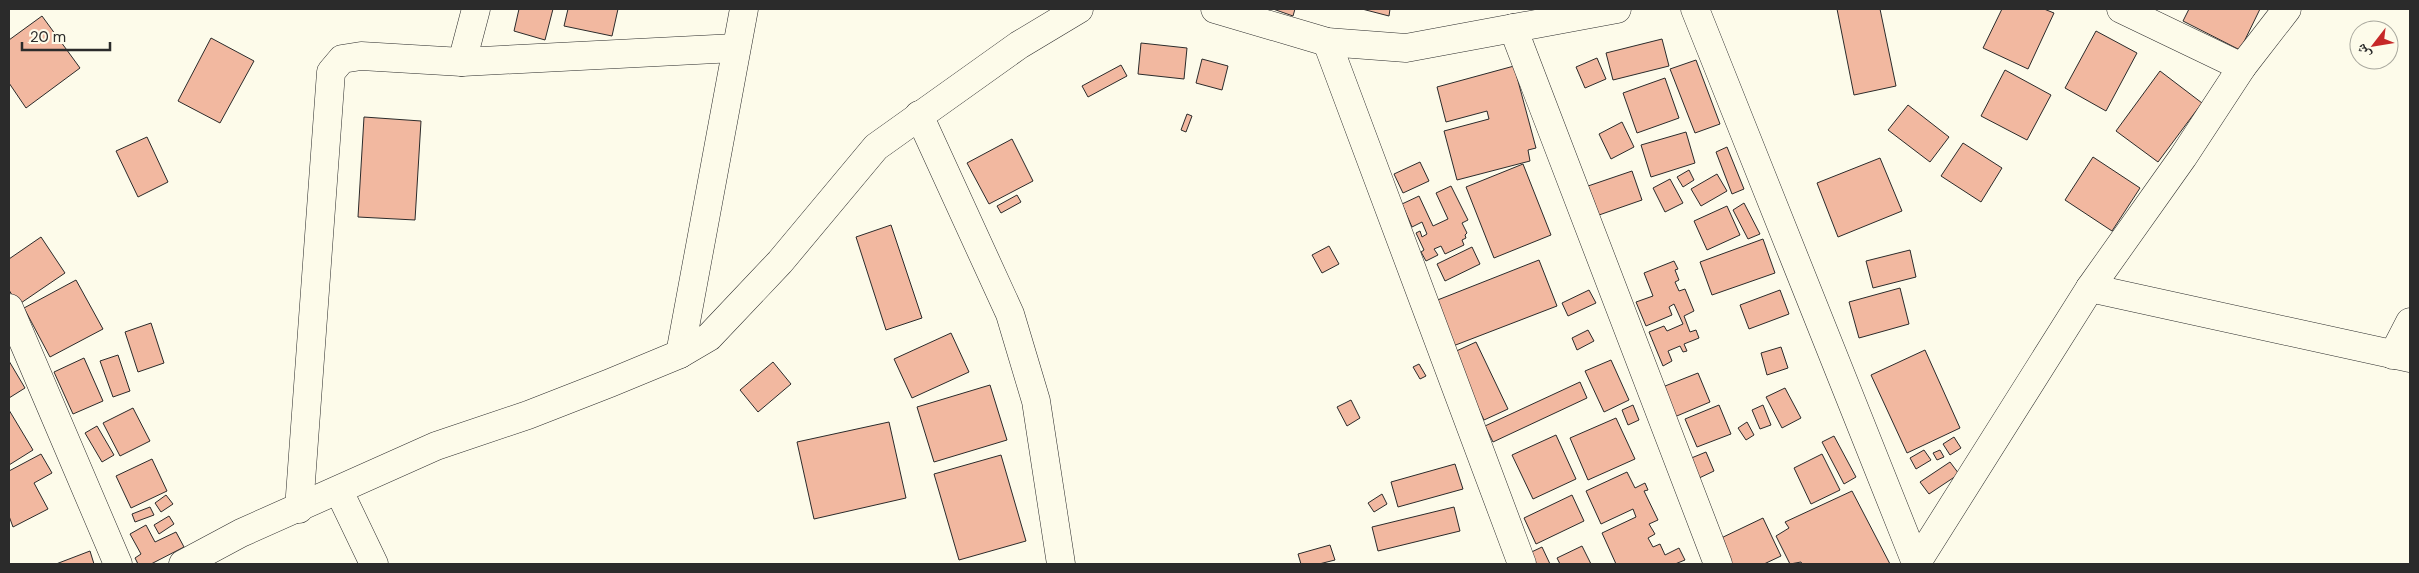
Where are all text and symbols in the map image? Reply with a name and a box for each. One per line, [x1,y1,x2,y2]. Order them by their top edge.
scale bar [22,20,110,52]
north arrow [2349,20,2399,70]
text: 20 m [30,27,66,47]
text: ش [2351,41,2374,63]

